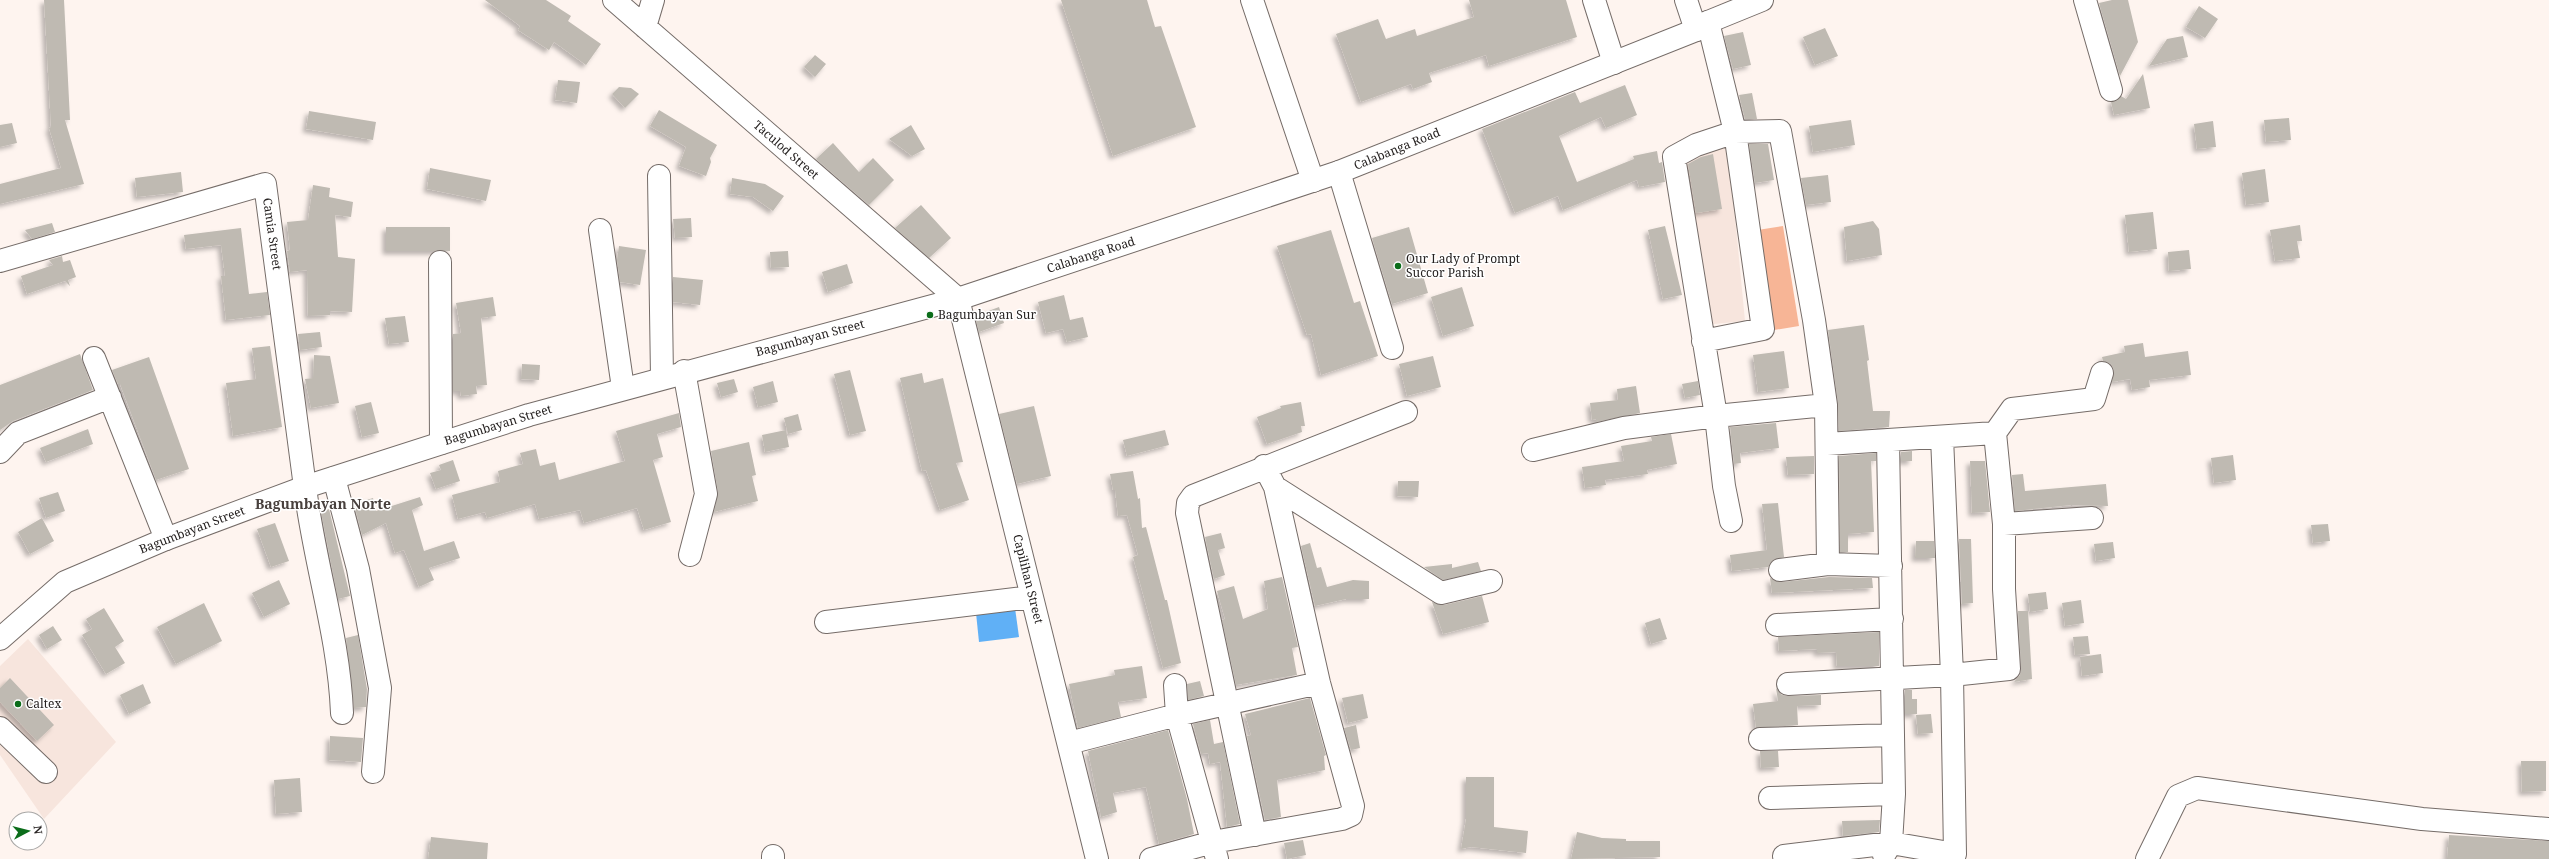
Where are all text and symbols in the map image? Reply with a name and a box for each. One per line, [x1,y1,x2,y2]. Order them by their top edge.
street label: Taculod Street [750,116,823,183]
street label: Calabanga Road [1351,123,1443,174]
street label: Camia Street [259,197,286,271]
street label: Calabanga Road [1045,232,1138,277]
place label: Our Lady of Prompt Succor Parish [1406,250,1520,281]
marker: Our Lady of Prompt Succor Parish [1393,261,1403,271]
place label: Bagumbayan Sur [938,306,1036,323]
marker: Bagumbayan Sur [925,310,935,320]
street label: Bagumbayan Street [754,315,866,360]
street label: Bagumbayan Street [442,400,554,449]
district label: Bagumbayan Norte [255,494,391,513]
street label: Bagumbayan Street [137,502,247,557]
street label: Capilihan Street [1009,532,1048,625]
place label: Caltex [26,695,61,712]
marker: Caltex [13,699,23,709]
north arrow [8,811,48,851]
text: N [30,825,46,835]

